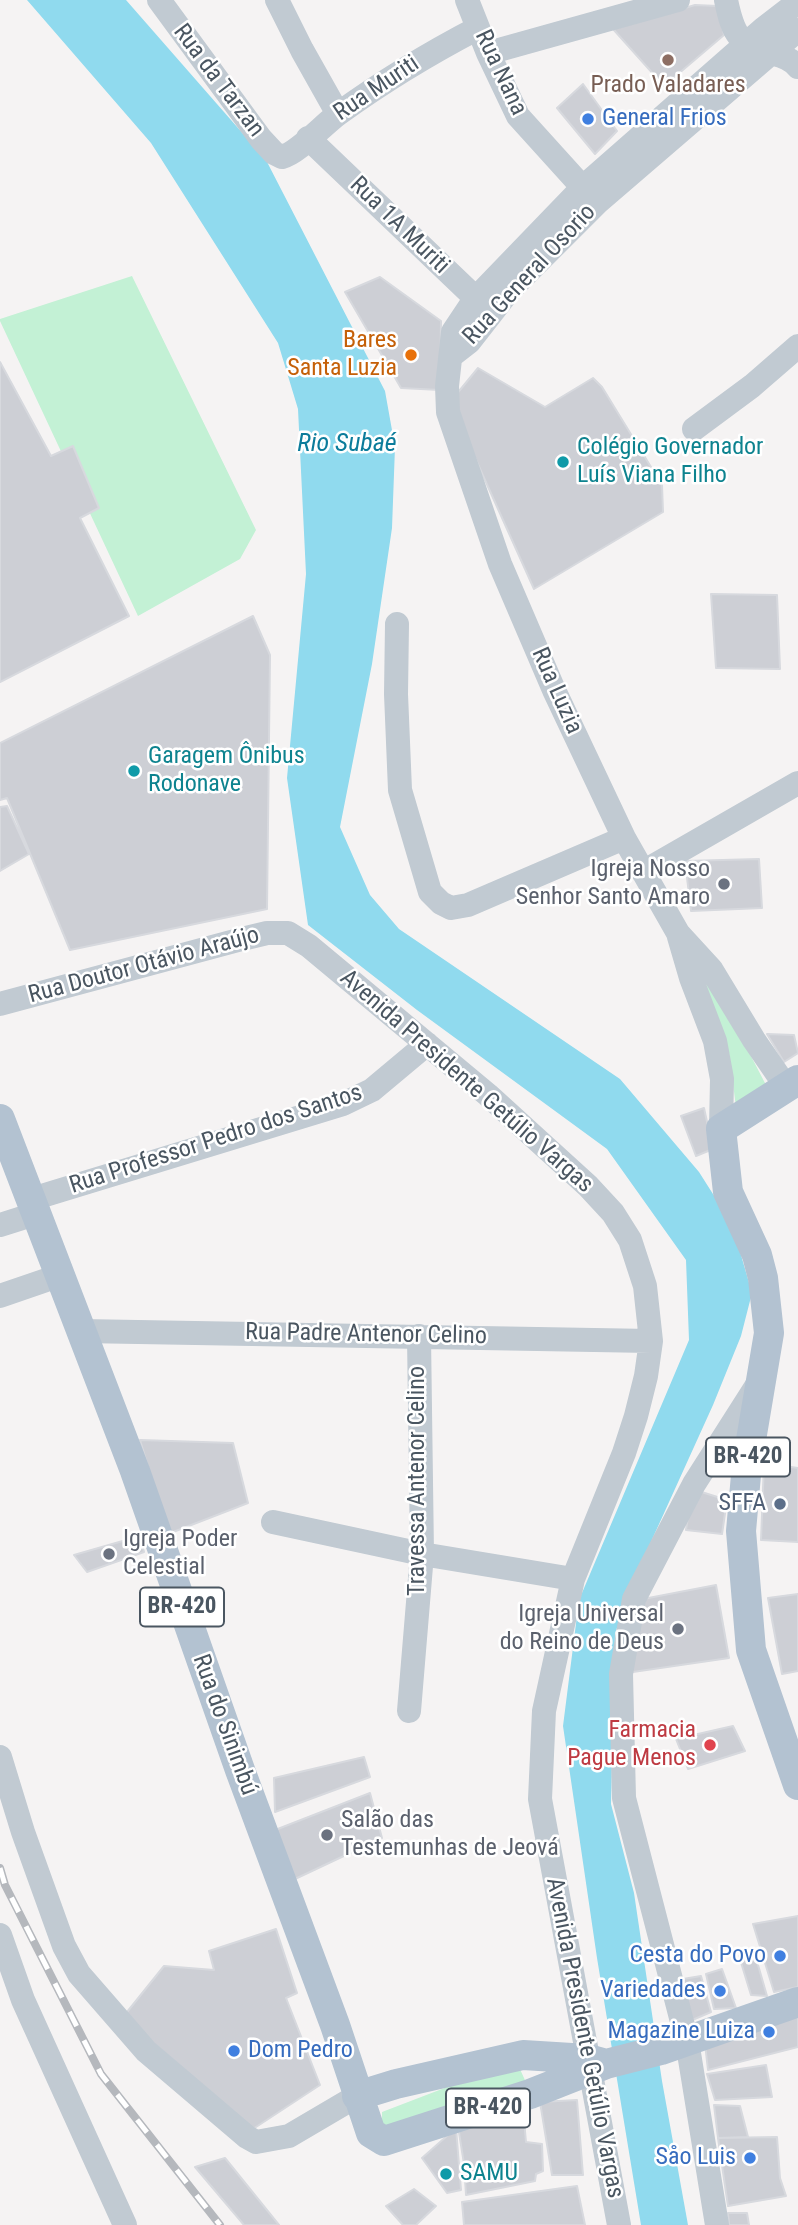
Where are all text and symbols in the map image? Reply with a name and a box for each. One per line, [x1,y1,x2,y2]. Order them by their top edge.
street label: Rua da Tarzan [166,19,270,143]
street label: Rua Nana [468,26,532,120]
street label: Rua Muriti [329,50,425,128]
marker: Prado Valadares [660,52,676,68]
place label: Prado Valadares [590,72,746,100]
place label: General Frios [602,105,727,133]
marker: General Frios [580,111,596,127]
street label: Rua 1A Muriti [343,171,455,281]
street label: Rua General Osorio [458,199,602,351]
place label: Bares Santa Luzia [287,327,397,383]
marker: Bares Santa Luzia [403,347,419,363]
water label: Rio Subaé [297,428,397,460]
place label: Colégio Governador Luís Viana Filho [577,434,763,490]
marker: Colégio Governador Luís Viana Filho [555,454,571,470]
street label: Rua Luzia [524,643,588,739]
place label: Garagem Ônibus Rodonave [148,743,305,799]
marker: Garagem Ônibus Rodonave [126,763,142,779]
place label: Igreja Nosso Senhor Santo Amaro [516,856,710,912]
marker: Igreja Nosso Senhor Santo Amaro [716,876,732,892]
street label: Rua Doutor Otávio Araújo [25,921,263,1011]
street label: Avenida Presidente Getúlio Vargas [334,964,598,1200]
street label: Rua Professor Pedro dos Santos [66,1079,366,1201]
street label: Rua Padre Antenor Celino [245,1318,487,1352]
street label: Travessa Antenor Celino [404,1366,432,1596]
road number: BR-420 [706,1438,790,1476]
place label: SFFA [719,1490,766,1518]
marker: SFFA [772,1496,788,1512]
place label: Igreja Poder Celestial [123,1526,237,1582]
marker: Igreja Poder Celestial [101,1546,117,1562]
road number: BR-420 [140,1588,224,1626]
place label: Igreja Universal do Reino de Deus [500,1601,664,1657]
marker: Igreja Universal do Reino de Deus [670,1621,686,1637]
street label: Rua do Sinimbú [185,1651,263,1799]
place label: Farmacia Pague Menos [567,1717,696,1773]
marker: Farmacia Pague Menos [702,1737,718,1753]
place label: Salão das Testemunhas de Jeová [341,1807,559,1863]
marker: Salão das Testemunhas de Jeová [319,1827,335,1843]
street label: Avenida Presidente Getúlio Vargas [539,1875,629,2201]
place label: Cesta do Povo [629,1942,766,1970]
marker: Cesta do Povo [772,1948,788,1964]
place label: Variedades [600,1977,706,2005]
marker: Variedades [712,1983,728,1999]
place label: Magazine Luiza [608,2018,755,2046]
marker: Magazine Luiza [761,2024,777,2040]
place label: Dom Pedro [248,2037,353,2065]
marker: Dom Pedro [226,2043,242,2059]
road number: BR-420 [446,2088,530,2128]
place label: Såo Luis [656,2144,736,2172]
marker: Såo Luis [742,2150,758,2166]
place label: SAMU [460,2160,518,2188]
marker: SAMU [438,2166,454,2182]

